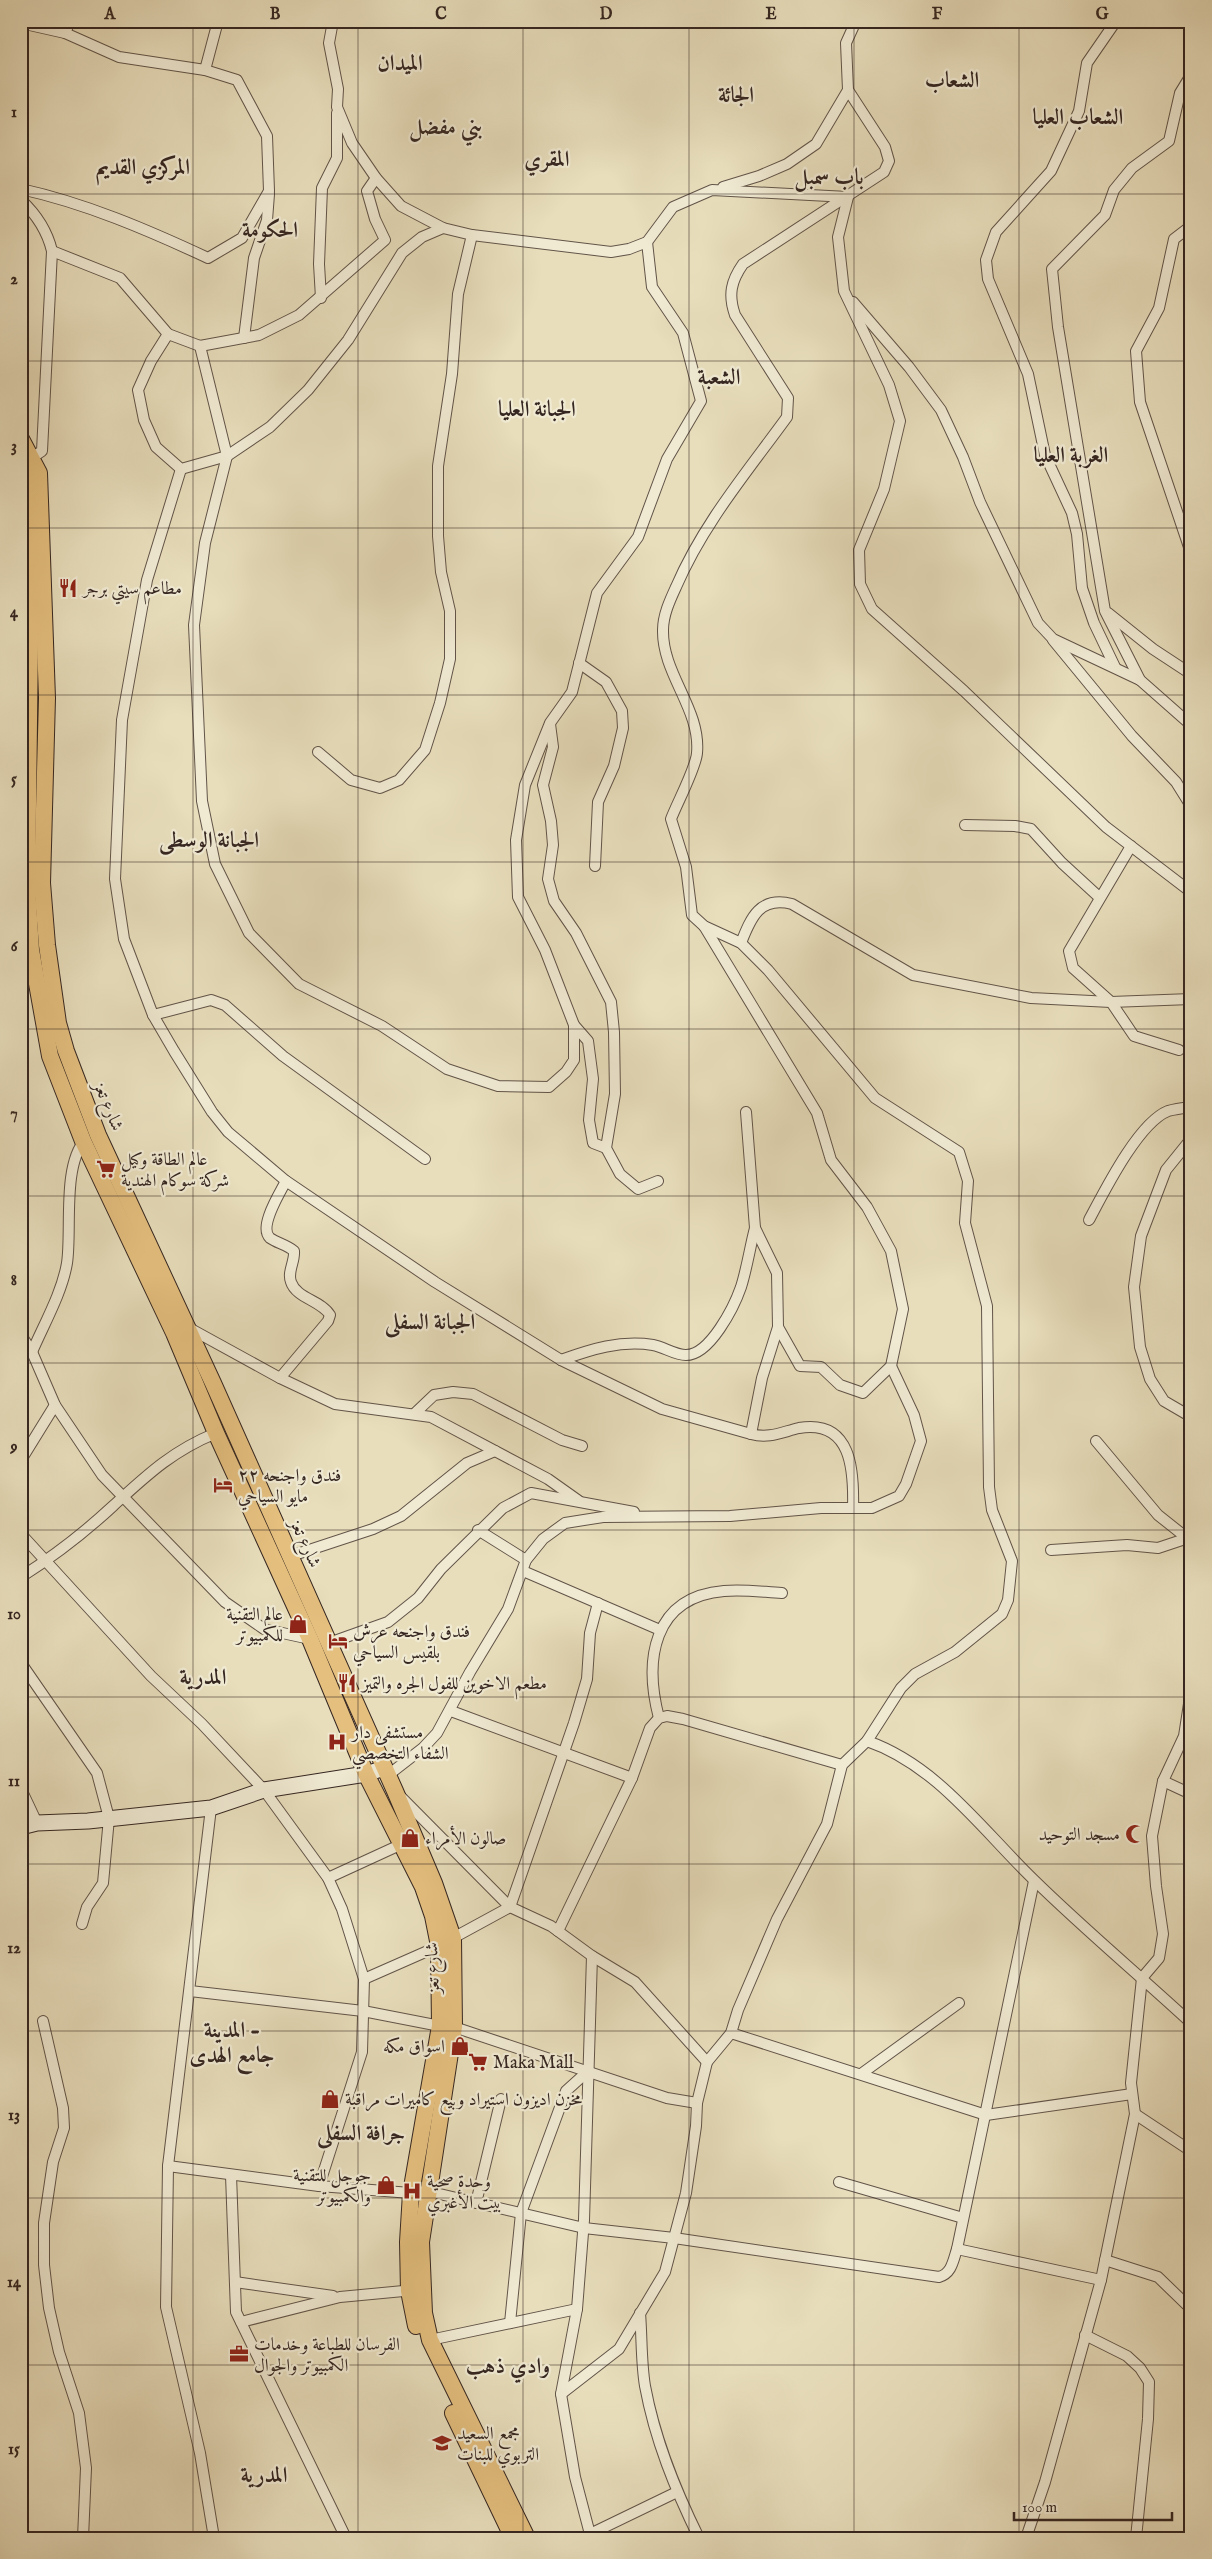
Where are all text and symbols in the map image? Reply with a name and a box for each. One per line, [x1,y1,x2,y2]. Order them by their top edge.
text: A [104,5,117,25]
text: B [270,5,281,25]
text: C [435,5,447,25]
text: D [600,5,613,25]
text: E [765,5,777,25]
text: F [932,5,943,25]
text: G [1096,5,1109,25]
district label: الميدان [377,50,423,78]
district label: الشعاب [925,67,979,95]
district label: الجائة [718,82,754,110]
text: 1 [11,103,17,123]
district label: الشعاب العليا [1033,104,1123,132]
district label: بني مفضل [409,114,483,146]
district label: المقري [524,146,570,177]
district label: المركزي القديم [96,154,190,186]
district label: باب سمبل [794,164,864,192]
district label: الحكومة [242,217,298,245]
text: 2 [10,270,18,290]
district label: الشعبة [698,364,740,392]
district label: الجبانة العليا [498,396,576,424]
text: 3 [11,437,17,457]
district label: الغربة العليا [1034,442,1108,470]
restaurant icon: مطاعم سيتي برجر [57,577,79,599]
place label: مطاعم سيتي برجر [81,578,182,605]
text: 4 [10,603,19,623]
text: 5 [11,770,17,790]
district label: الجبانة الوسطى [159,827,259,855]
text: 6 [11,937,19,957]
street label: شارع تعز [85,1077,128,1135]
text: 7 [10,1104,18,1124]
place label: عالم الطاقة وكيل شركة سوكام الهندية [121,1149,229,1196]
supermarket icon: عالم الطاقة وكيل شركة سوكام الهندية [95,1158,117,1180]
text: 8 [11,1271,17,1291]
district label: الجبانة السفلى [384,1309,475,1339]
text: 9 [10,1438,18,1458]
place label: فندق واجنحه ٢٢ مايو السياحي [238,1465,341,1511]
hotel icon: فندق واجنحه ٢٢ مايو السياحي [212,1474,234,1496]
street label: شارع تعز [281,1514,326,1573]
place label: عالم التقنية للكمبيوتر [226,1604,283,1648]
text: 10 [7,1605,21,1625]
shop icon: عالم التقنية للكمبيوتر [287,1613,309,1635]
place label: فندق واجنحه عرش بلقيس السياحي [353,1621,470,1667]
hotel icon: فندق واجنحه عرش بلقيس السياحي [327,1630,349,1652]
district label: المدرية [180,1664,226,1692]
restaurant icon: مطعم الاخوين للفول الجره والتميز [336,1672,358,1694]
place label: مطعم الاخوين للفول الجره والتميز [360,1673,547,1700]
place label: مستشفى دار الشفاء التخصصي [350,1722,449,1770]
hospital icon: مستشفى دار الشفاء التخصصي [326,1731,348,1753]
text: 11 [8,1772,20,1792]
mosque icon: مسجد التوحيد [1124,1823,1146,1845]
place label: مسجد التوحيد [1038,1824,1120,1847]
place label: صالون الأمراء [425,1825,506,1851]
shop icon: صالون الأمراء [399,1827,421,1849]
text: 12 [7,1939,21,1959]
street label: شارع تعز [421,1942,448,1996]
district label: المدينة - جامع الهدى [190,2017,274,2075]
shop icon: اسواق مكه [449,2035,471,2057]
place label: اسواق مكه [383,2036,445,2059]
supermarket icon: Maka Mall [467,2051,489,2073]
place label: Maka Mall [493,2052,574,2075]
shop icon: مخزن اديزون استيراد وبيع كاميرات مراقبة [319,2088,341,2110]
place label: مخزن اديزون استيراد وبيع كاميرات مراقبة [345,2089,582,2115]
text: 13 [8,2106,20,2126]
district label: جرافة السفلى [316,2120,405,2150]
place label: جوجل للتقنية والكمبيوتر [293,2165,371,2209]
place label: وحدة صحية بيت الأغبري [427,2171,502,2217]
shop icon: جوجل للتقنية والكمبيوتر [375,2174,397,2196]
hospital icon: وحدة صحية بيت الأغبري [401,2180,423,2202]
text: 14 [7,2273,22,2293]
place label: الفرسان للطباعة وخدمات الكمبيوتر والجوال [254,2334,400,2378]
office icon: الفرسان للطباعة وخدمات الكمبيوتر والجوال [228,2343,250,2365]
district label: وادي ذهب [466,2353,550,2384]
place label: مجمع السعيد التربوي للبنات [457,2423,539,2469]
school or university icon: مجمع السعيد التربوي للبنات [431,2432,453,2454]
text: 15 [8,2440,20,2460]
district label: المدرية [241,2462,287,2490]
scale bar [1014,2489,1172,2521]
text: 100 m [1022,2498,1058,2517]

